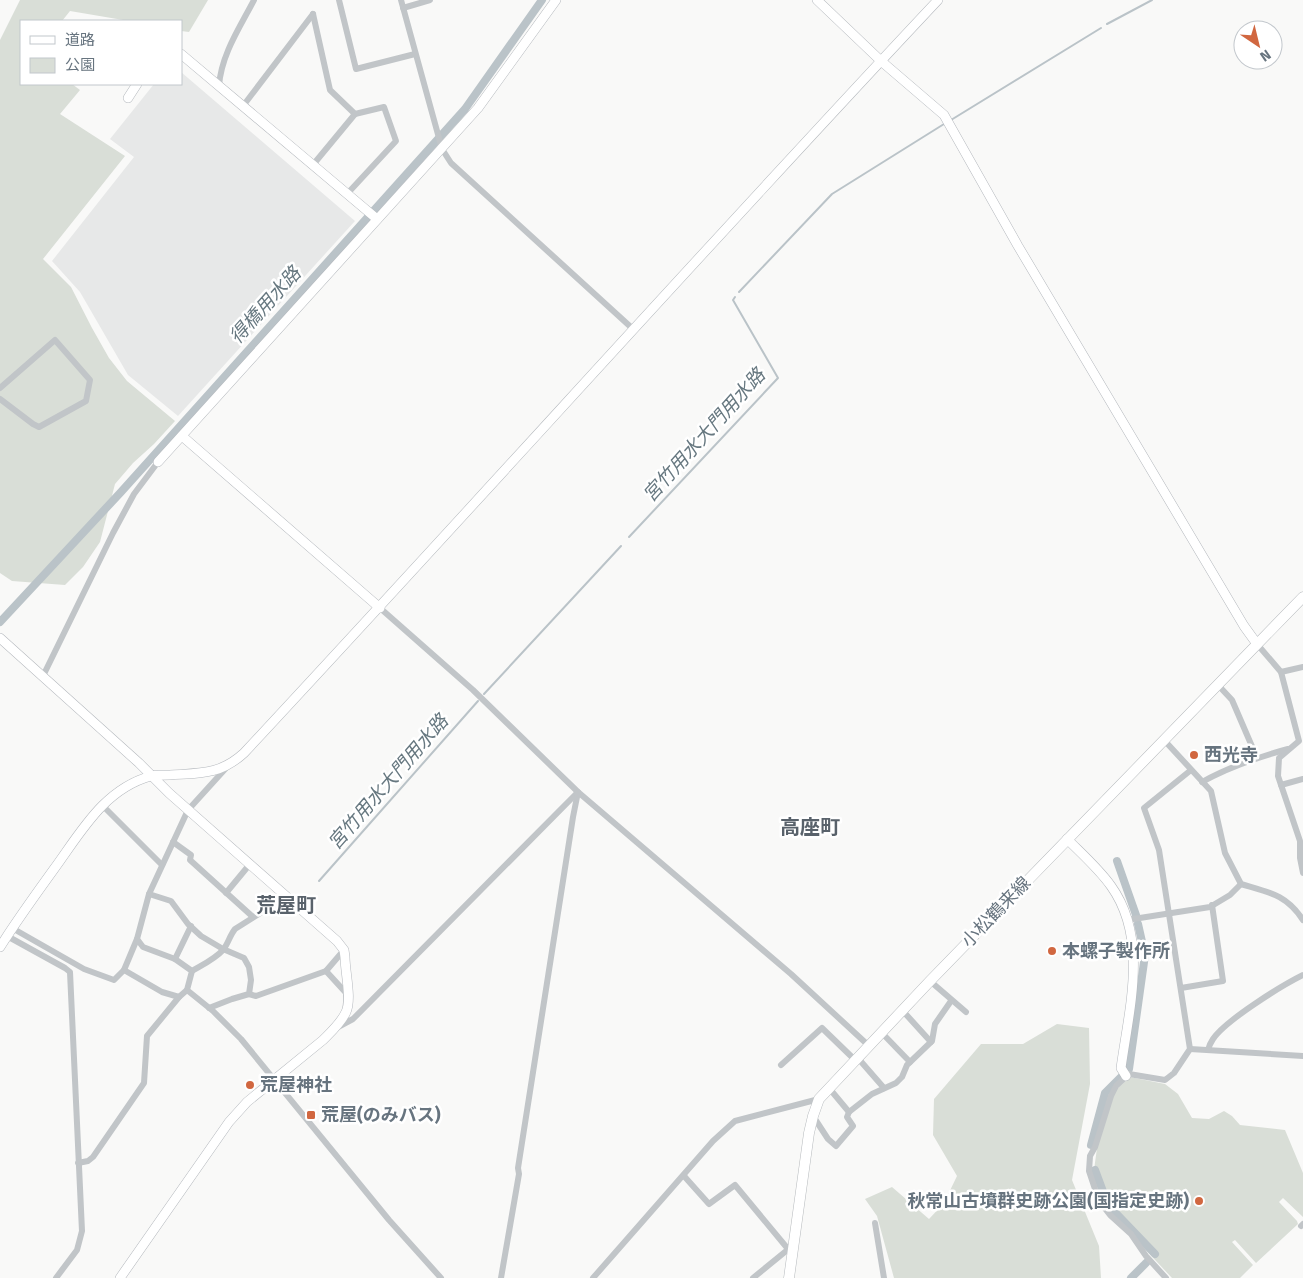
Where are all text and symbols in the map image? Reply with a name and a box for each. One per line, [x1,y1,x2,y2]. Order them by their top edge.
legend [20,20,182,85]
north arrow [1233,20,1283,70]
text: 道路 [65,31,95,49]
text: N [1256,46,1274,65]
text: 公園 [65,56,95,74]
water label: 得橋用水路 [225,261,307,348]
water label: 宮竹用水大門用水路 [638,362,771,506]
water label: 宮竹用水大門用水路 [323,708,454,854]
place label: 西光寺 [1204,744,1258,766]
marker: 西光寺 [1188,749,1200,761]
district label: 高座町 [780,815,840,839]
street label: 小松鶴来線 [957,872,1035,952]
district label: 荒屋町 [256,893,316,917]
place label: 本螺子製作所 [1062,940,1170,962]
marker: 本螺子製作所 [1046,945,1058,957]
place label: 荒屋神社 [260,1074,332,1096]
marker: 荒屋神社 [244,1079,256,1091]
place label: 荒屋(のみバス) [321,1104,441,1126]
marker: 荒屋(のみバス) [305,1109,317,1121]
place label: 秋常山古墳群史跡公園(国指定史跡) [907,1190,1189,1212]
marker: 秋常山古墳群史跡公園(国指定史跡) [1193,1195,1205,1207]

